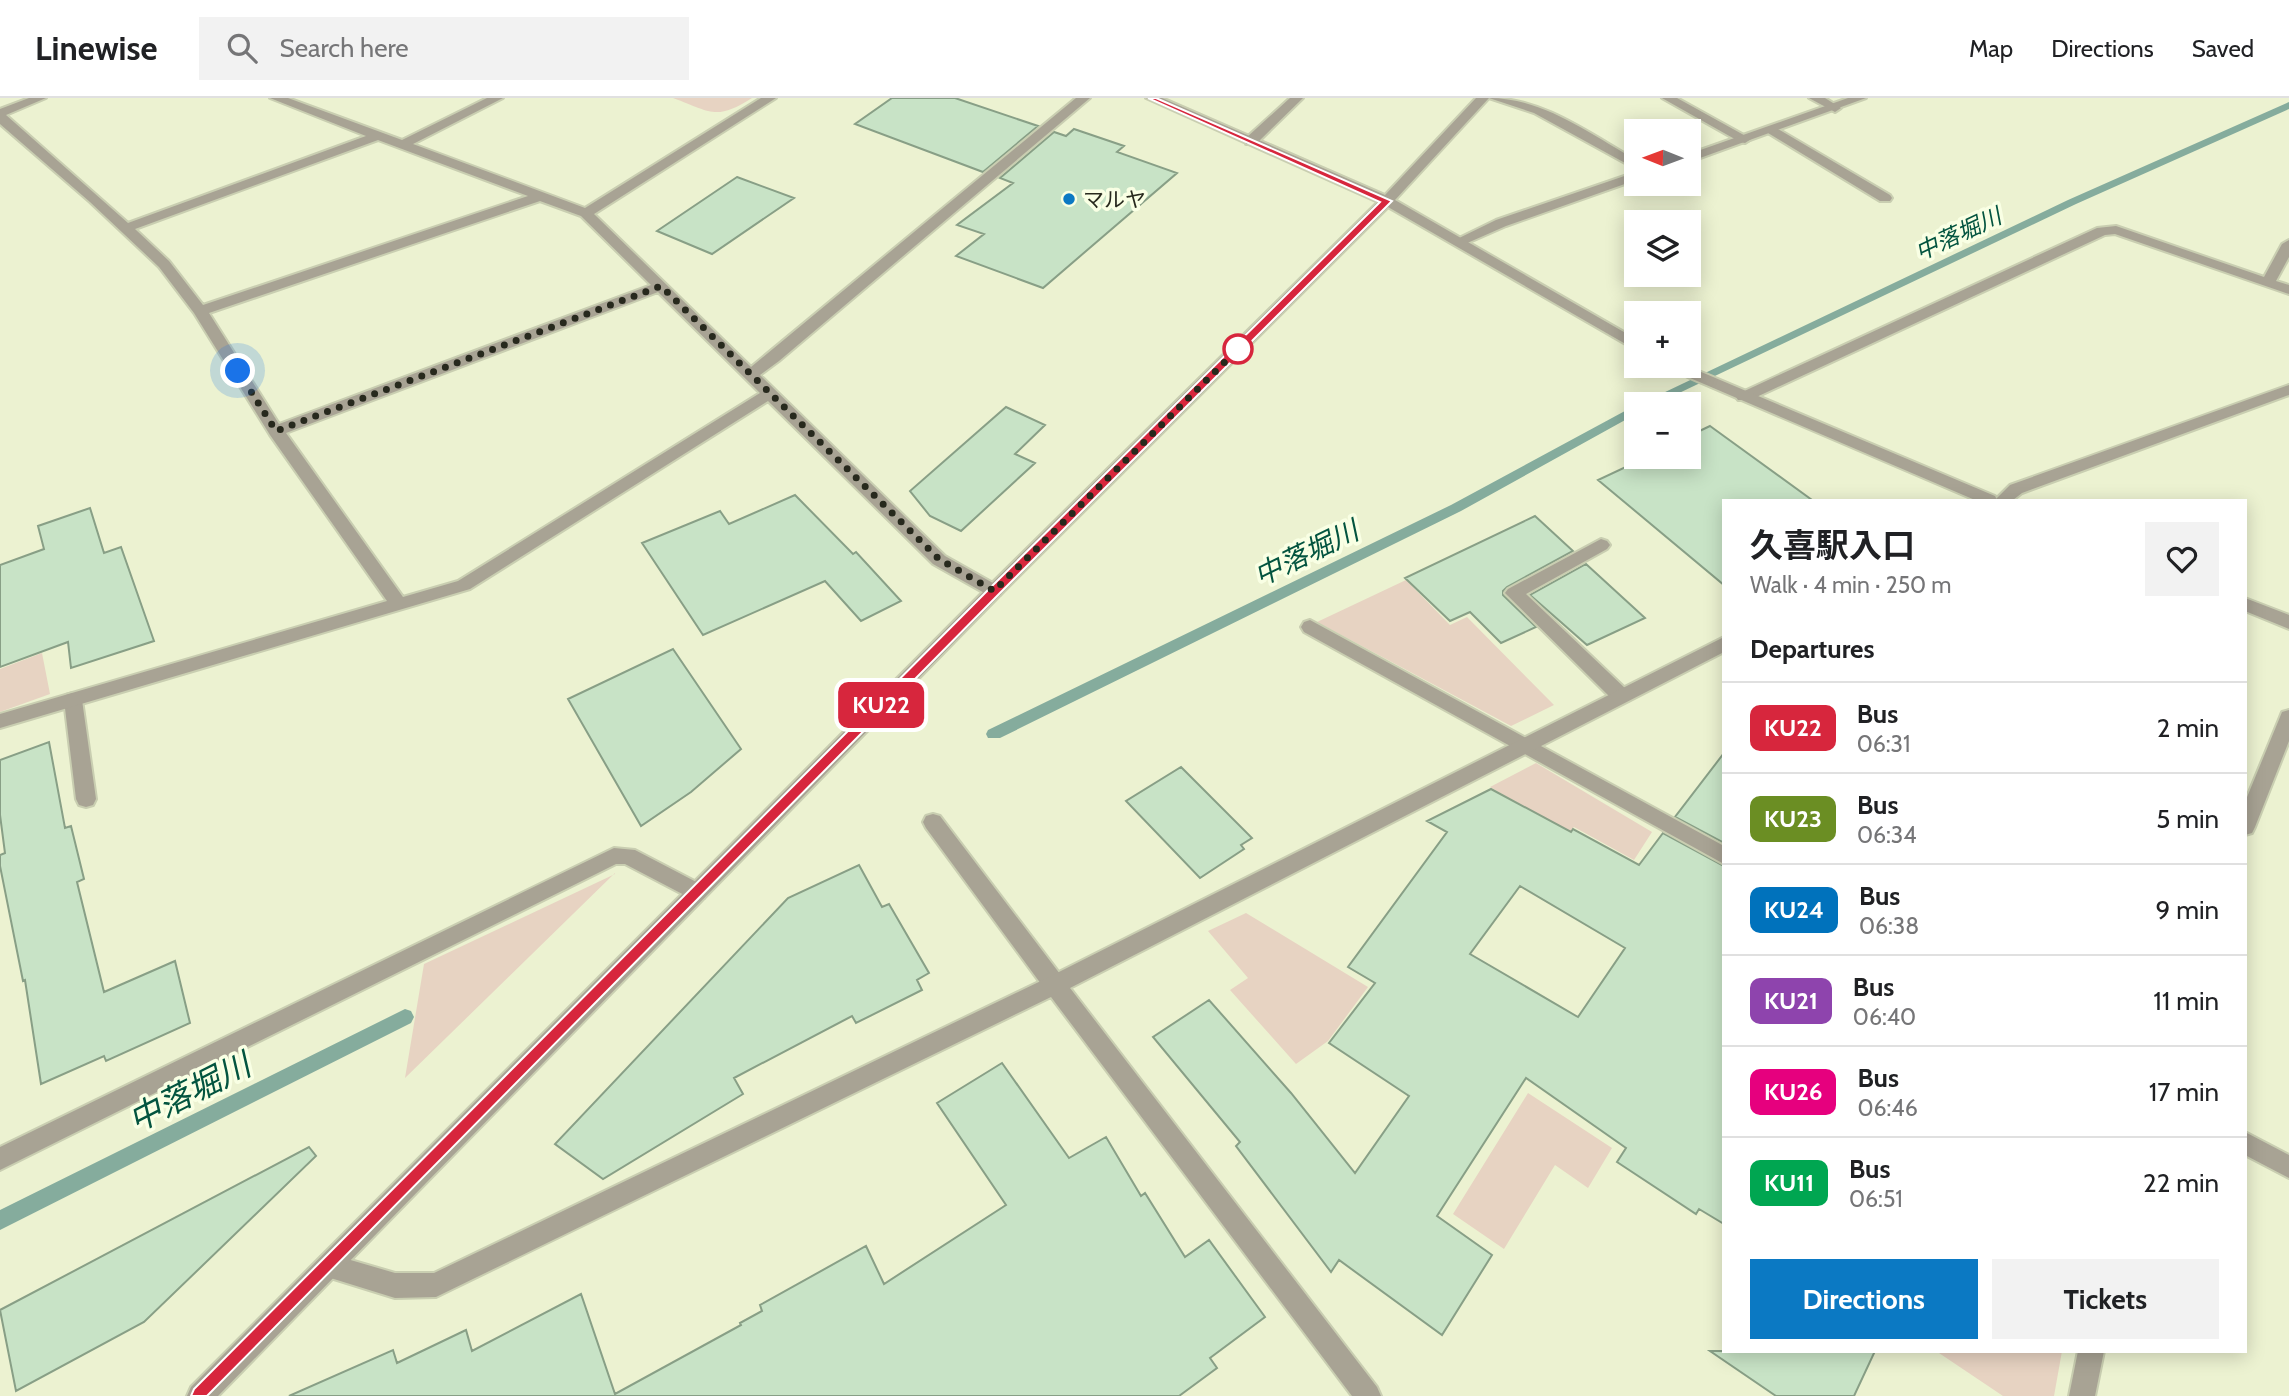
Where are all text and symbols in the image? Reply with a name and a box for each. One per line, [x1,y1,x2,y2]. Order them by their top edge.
search box [199,17,689,80]
text: Linewise [35,28,157,68]
icon: search [223,29,261,67]
text: Search here [279,32,409,64]
text: Map [1969,34,2013,63]
text: Directions [2051,34,2154,63]
text: Saved [2192,34,2254,63]
north arrow [1624,119,1701,196]
map controls [1624,119,1701,469]
place label: マルヤ [1083,187,1146,212]
marker: マルヤ [1061,191,1077,207]
water label: 中落堀川 [1910,201,2008,266]
button: layers [1624,210,1701,287]
button: + [1624,301,1701,378]
unlabelled marker [1223,334,1253,364]
your location [220,353,255,388]
button: − [1624,392,1701,469]
water label: 中落堀川 [1248,512,1366,593]
button: heart [2145,522,2219,596]
text: 久喜駅入口 [1750,525,1915,565]
text: Walk · 4 min · 250 m [1750,571,1952,599]
text: Departures [1750,633,1874,665]
line badge: KU22 [832,682,930,728]
text: KU22 [852,690,910,719]
text: Bus [1857,698,1898,730]
text: 2 min [2157,712,2219,744]
text: KU22 [1764,713,1822,742]
text: 06:31 [1857,730,1911,758]
text: Bus [1857,789,1898,821]
text: 5 min [2156,803,2219,835]
text: KU23 [1764,804,1822,833]
text: 06:34 [1857,821,1917,849]
text: Bus [1859,880,1900,912]
text: 9 min [2156,894,2219,926]
text: KU24 [1764,895,1824,924]
text: 06:38 [1859,912,1919,940]
text: Bus [1853,971,1894,1003]
text: 11 min [2153,985,2219,1017]
text: KU21 [1764,986,1818,1015]
text: 06:40 [1853,1003,1916,1031]
water label: 中落堀川 [121,1043,260,1140]
text: Bus [1857,1062,1899,1094]
text: 17 min [2149,1076,2219,1108]
text: KU26 [1764,1077,1822,1106]
text: 06:46 [1857,1094,1918,1122]
text: Bus [1849,1153,1890,1185]
text: 22 min [2143,1167,2219,1199]
text: KU11 [1764,1168,1814,1197]
text: 06:51 [1849,1185,1903,1213]
button: Directions [1750,1259,1978,1339]
button: Tickets [1992,1259,2219,1339]

